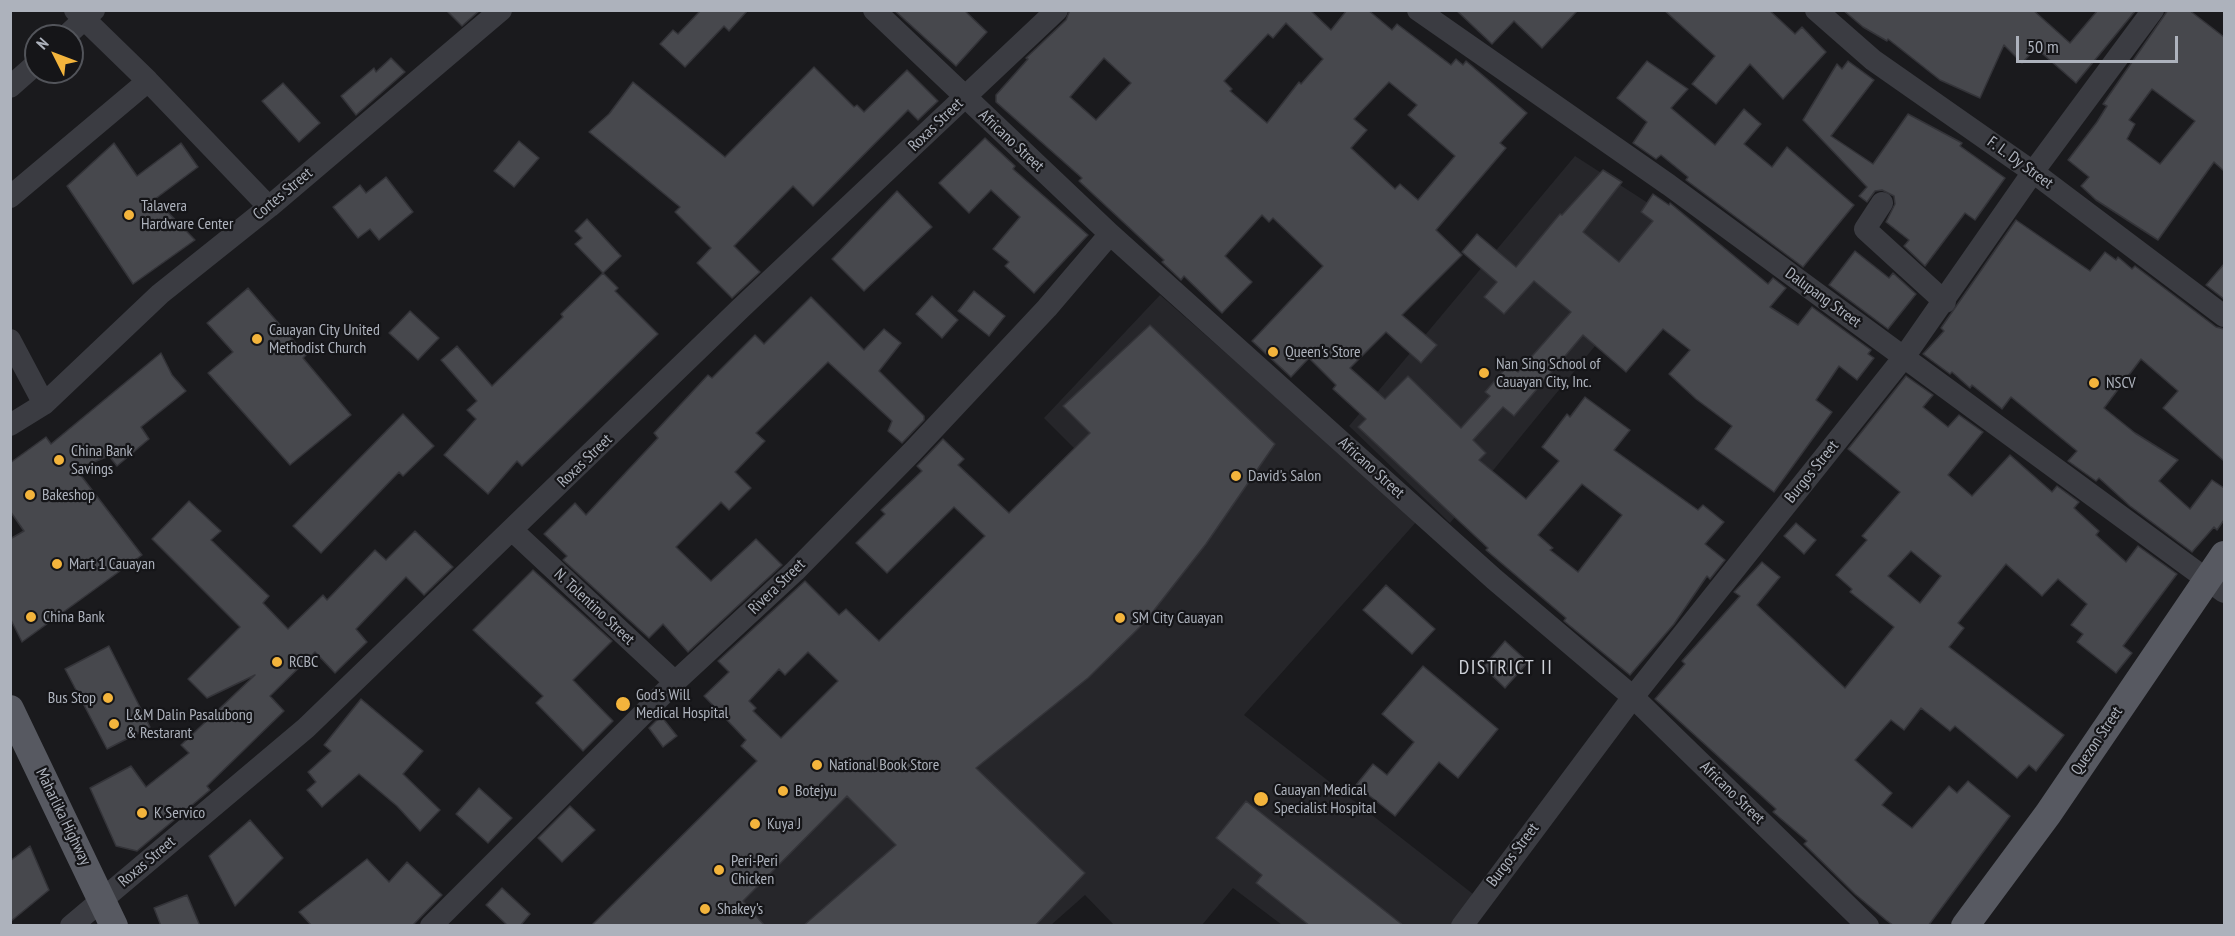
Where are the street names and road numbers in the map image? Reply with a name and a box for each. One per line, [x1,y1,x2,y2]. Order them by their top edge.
street label: Roxas Street [905,94,967,156]
street label: Africano Street [974,106,1048,176]
street label: F. L. Dy Street [1983,133,2057,193]
street label: Cortes Street [249,164,317,224]
street label: Dalupang Street [1781,264,1865,332]
street label: Roxas Street [554,430,616,492]
street label: Africano Street [1334,433,1408,503]
street label: Burgos Street [1781,437,1843,507]
street label: Rivera Street [745,555,809,619]
street label: N. Tolentino Street [550,565,638,649]
street label: Quezon Street [2067,703,2127,779]
street label: Africano Street [1696,758,1768,828]
street label: Maharlika Highway [31,765,95,869]
street label: Burgos Street [1483,819,1543,891]
street label: Roxas Street [115,833,179,891]

